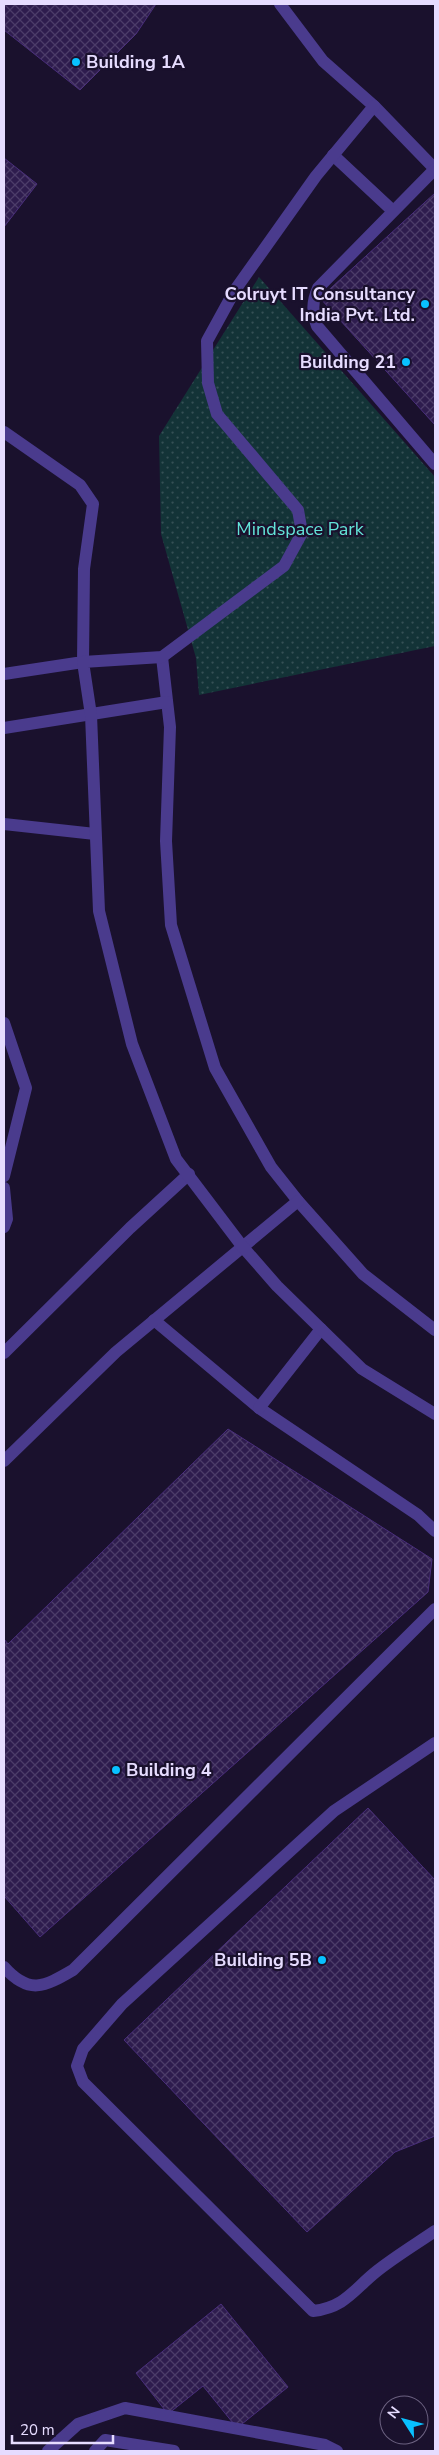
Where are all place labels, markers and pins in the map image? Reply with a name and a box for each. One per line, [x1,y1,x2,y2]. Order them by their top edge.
place label: Building 1A [86,50,185,74]
marker: Building 1A [70,56,82,68]
place label: Colruyt IT Consultancy India Pvt. Ltd. [225,282,416,327]
marker: Colruyt IT Consultancy India Pvt. Ltd. [419,298,431,310]
place label: Building 21 [300,350,396,374]
marker: Building 21 [400,356,412,368]
place label: Building 4 [126,1758,212,1782]
marker: Building 4 [110,1764,122,1776]
place label: Building 5B [214,1948,312,1972]
marker: Building 5B [316,1954,328,1966]

